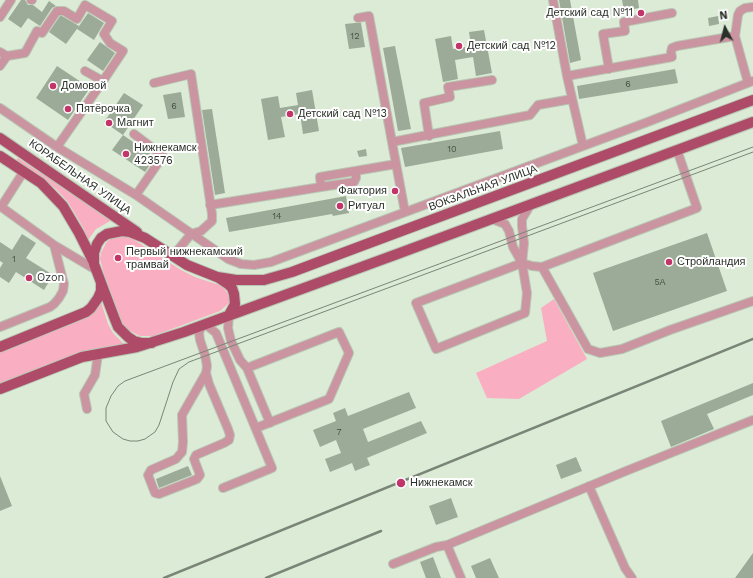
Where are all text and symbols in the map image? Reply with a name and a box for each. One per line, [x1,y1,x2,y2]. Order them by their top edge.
place label: Детский сад №11 [546,6,633,20]
marker: Детский сад №11 [636,8,646,18]
north arrow [705,8,745,48]
text: N [719,9,728,23]
house number: 12 [351,31,359,41]
place label: Детский сад №12 [467,39,556,53]
marker: Детский сад №12 [454,41,464,51]
place label: Домовой [61,79,106,93]
house number: 6 [625,79,631,89]
marker: Домовой [48,81,58,91]
house number: 6 [171,101,177,111]
place label: Пятёрочка [76,102,130,116]
marker: Пятёрочка [63,104,73,114]
place label: Детский сад №13 [298,107,387,121]
marker: Детский сад №13 [285,109,295,119]
place label: Магнит [117,116,154,130]
marker: Магнит [104,118,114,128]
street label: КОРАБЕЛЬНАЯ УЛИЦА [26,137,134,217]
place label: Нижнекамск 423576 [134,141,197,167]
house number: 10 [447,144,457,154]
marker: Нижнекамск 423576 [121,149,131,159]
street label: ВОКЗАЛЬНАЯ УЛИЦА [427,162,539,214]
place label: Фактория [338,184,387,198]
marker: Фактория [390,186,400,196]
place label: Ритуал [348,199,385,213]
marker: Ритуал [335,201,345,211]
house number: 14 [272,211,282,221]
place label: Первый нижнекамский трамвай [126,245,243,271]
marker: Первый нижнекамский трамвай [113,253,123,263]
house number: 1 [12,254,16,264]
place label: Стройландия [677,255,745,269]
marker: Стройландия [664,257,674,267]
place label: Ozon [37,271,64,285]
marker: Ozon [24,273,34,283]
house number: 5А [654,277,666,287]
house number: 7 [336,427,342,437]
place label: Нижнекамск [410,476,473,490]
marker: Нижнекамск [395,477,407,489]

